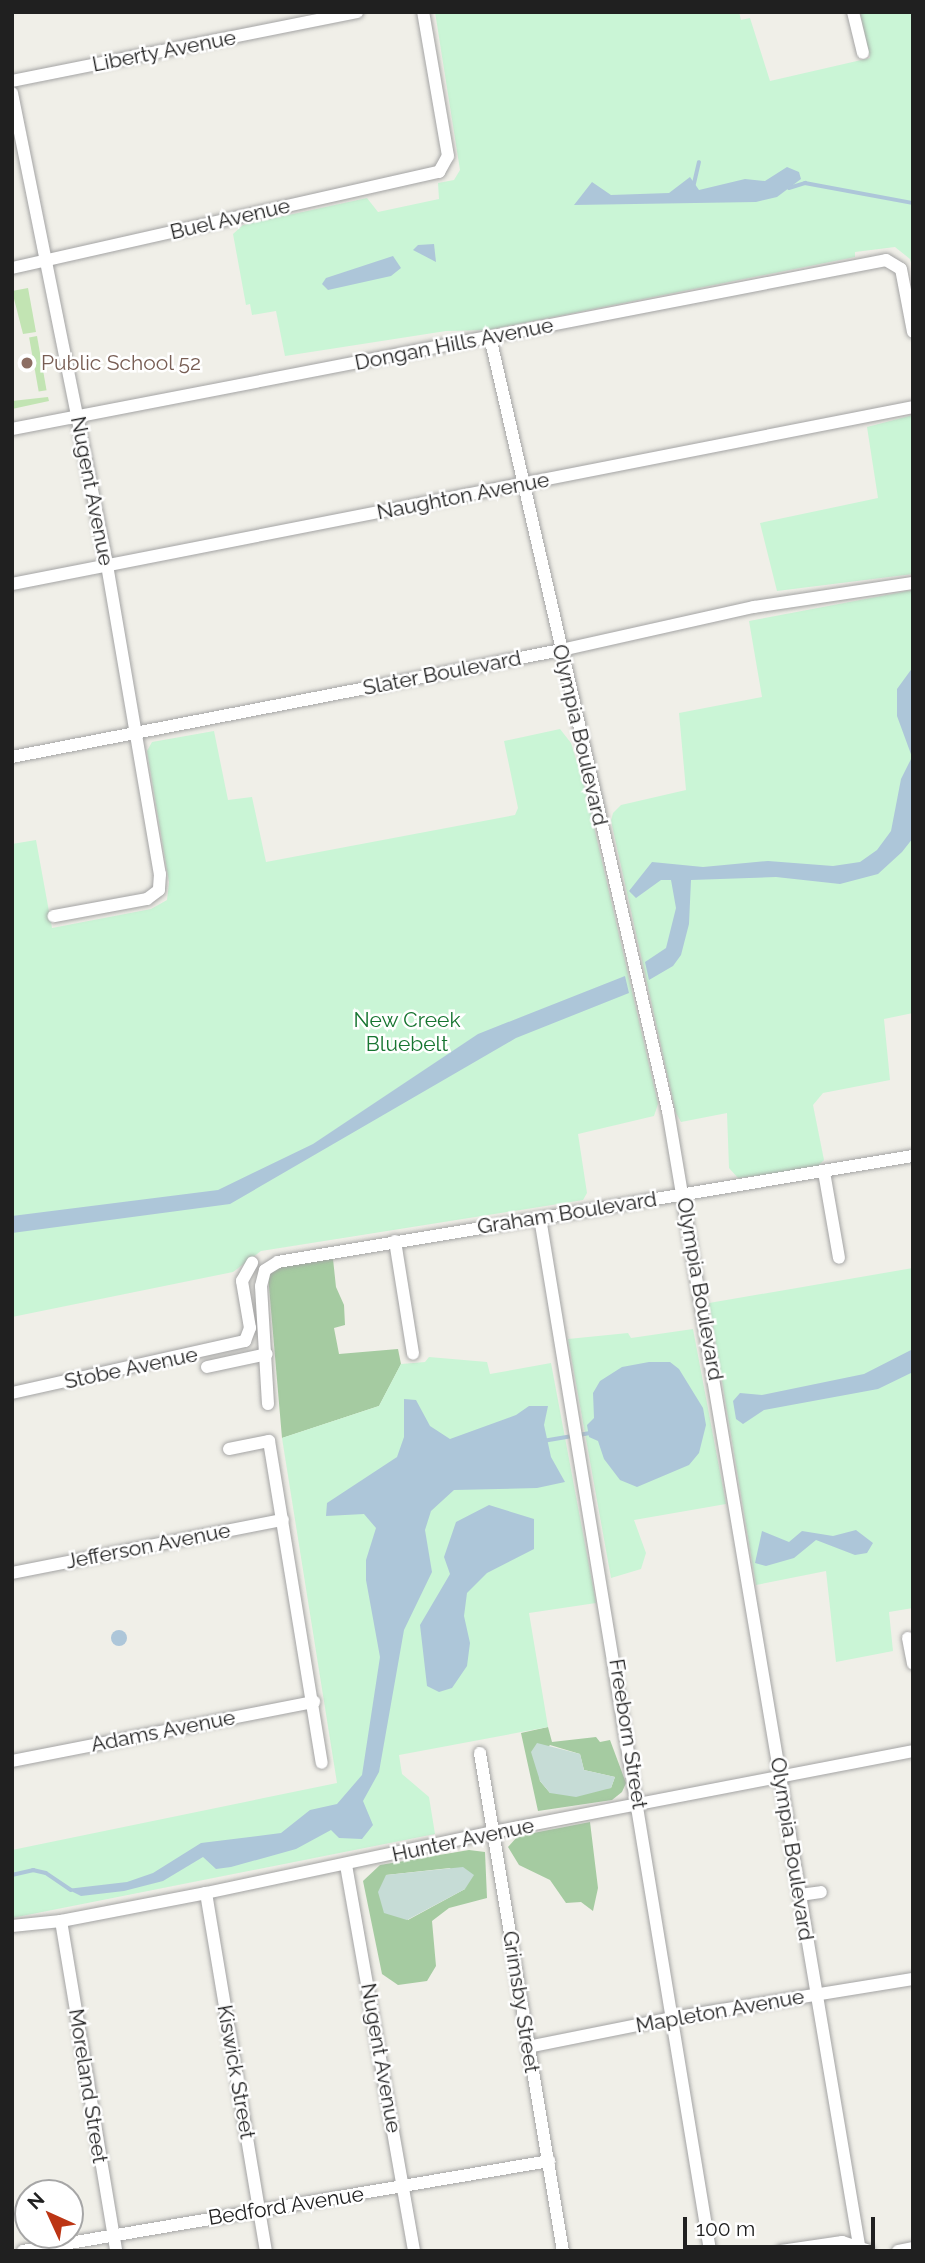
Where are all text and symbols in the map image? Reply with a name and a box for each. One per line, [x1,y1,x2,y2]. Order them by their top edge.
street label: Liberty Avenue [89,25,239,77]
street label: Buel Avenue [167,193,293,245]
street label: Dongan Hills Avenue [352,312,556,376]
place label: Public School 52 [41,350,202,376]
marker: Public School 52 [19,355,35,371]
street label: Nugent Avenue [65,414,119,568]
street label: Naughton Avenue [374,467,552,525]
street label: Olympia Boulevard [547,642,613,828]
street label: Slater Boulevard [361,645,523,701]
park label: New Creek Bluebelt [353,1007,461,1057]
street label: Graham Boulevard [475,1186,659,1240]
street label: Olympia Boulevard [671,1196,729,1382]
street label: Stobe Avenue [62,1342,200,1394]
street label: Jefferson Avenue [63,1518,233,1574]
street label: Freeborn Street [604,1657,652,1811]
street label: Adams Avenue [89,1705,237,1757]
street label: Olympia Boulevard [765,1755,819,1943]
street label: Hunter Avenue [389,1813,537,1867]
street label: Grimsby Street [497,1929,545,2075]
street label: Nugent Avenue [355,1981,407,2135]
street label: Mapleton Avenue [633,1984,807,2038]
street label: Kiswick Street [212,2003,260,2141]
street label: Moreland Street [63,2007,113,2165]
north arrow [14,2179,84,2249]
street label: Bedford Avenue [206,2181,366,2231]
text: N [23,2188,48,2213]
scale bar [687,2204,880,2248]
text: 100 m [696,2216,755,2241]

